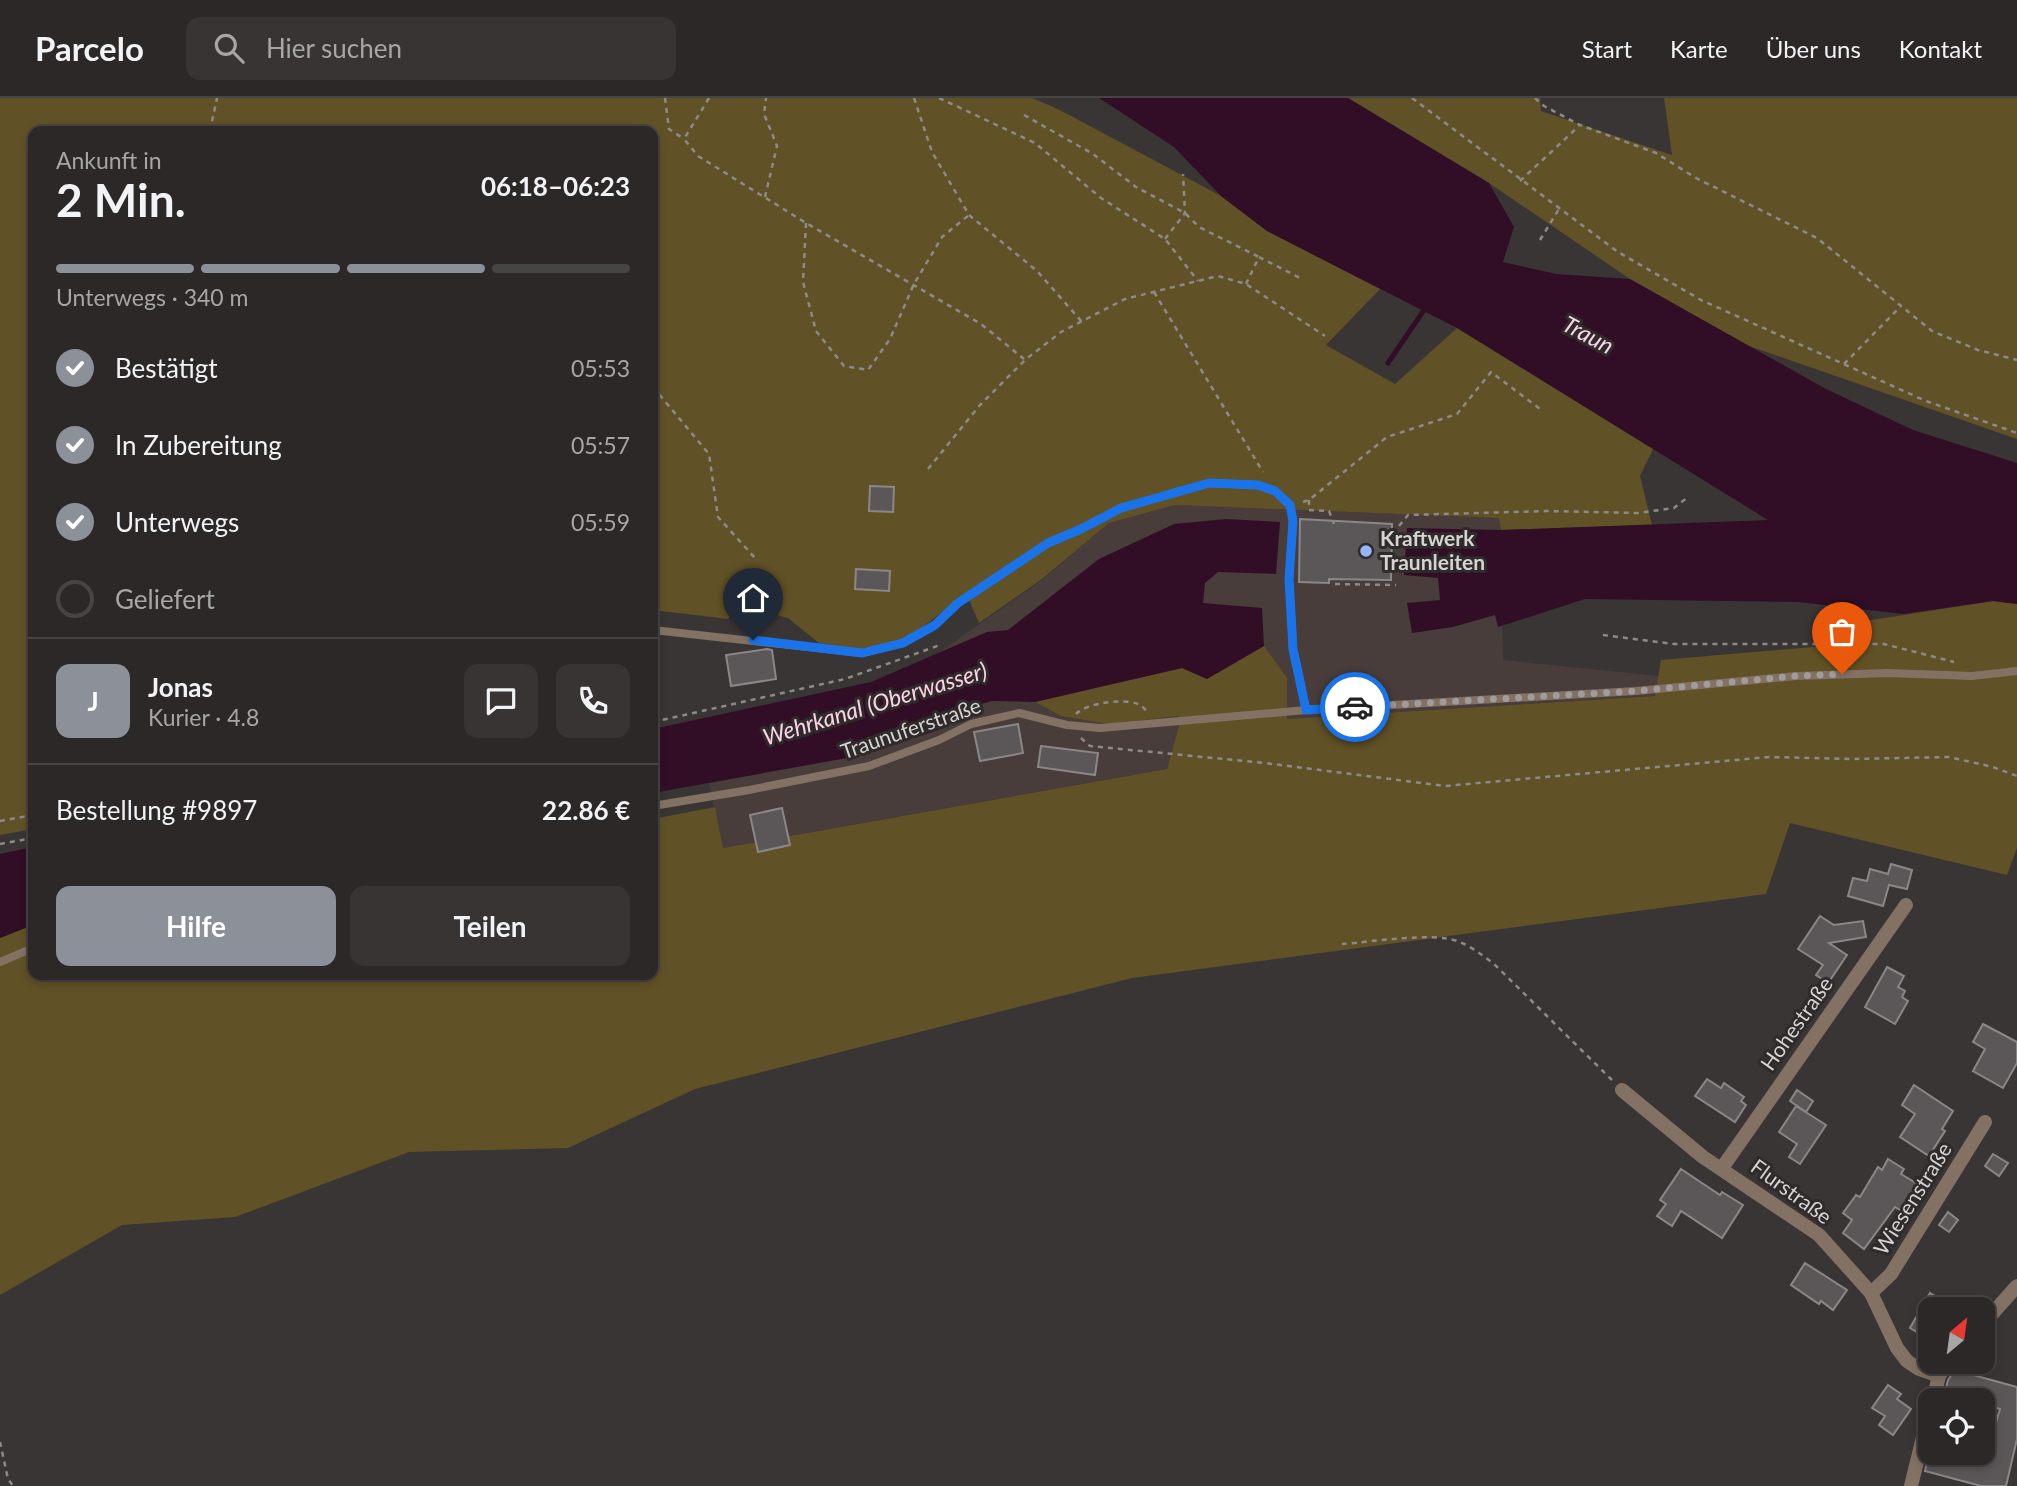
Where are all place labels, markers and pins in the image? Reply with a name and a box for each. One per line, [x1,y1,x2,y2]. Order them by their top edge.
place label: Kraftwerk Traunleiten [1380,525,1485,574]
marker: Kraftwerk Traunleiten [1358,543,1374,559]
pin [723,568,783,640]
pin [1812,602,1872,674]

